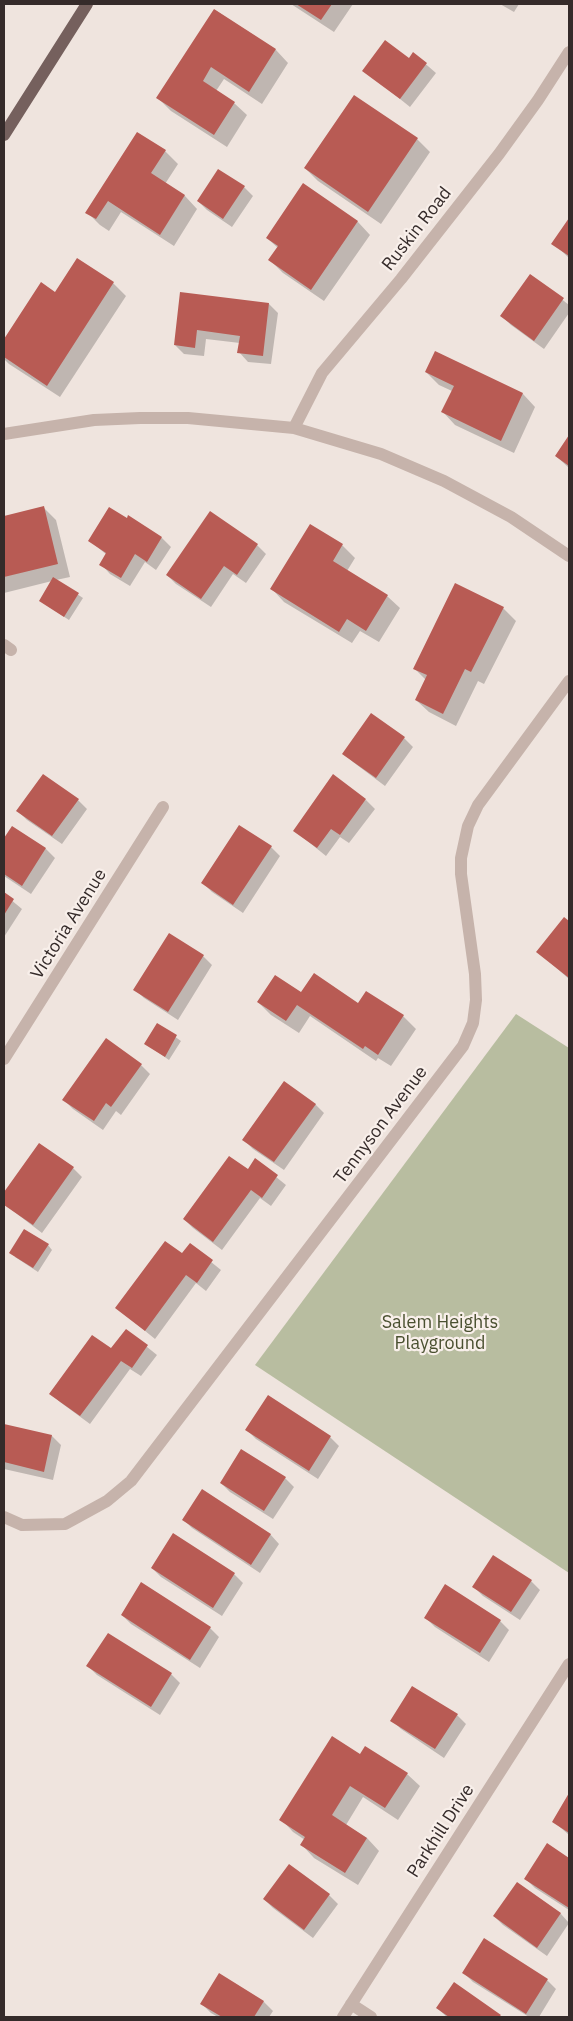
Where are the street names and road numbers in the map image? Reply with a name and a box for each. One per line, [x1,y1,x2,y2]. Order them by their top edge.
street label: Ruskin Road [378,183,456,275]
street label: Victoria Avenue [26,865,112,983]
street label: Tennyson Avenue [330,1062,432,1188]
street label: Parkhill Drive [403,1780,479,1882]

